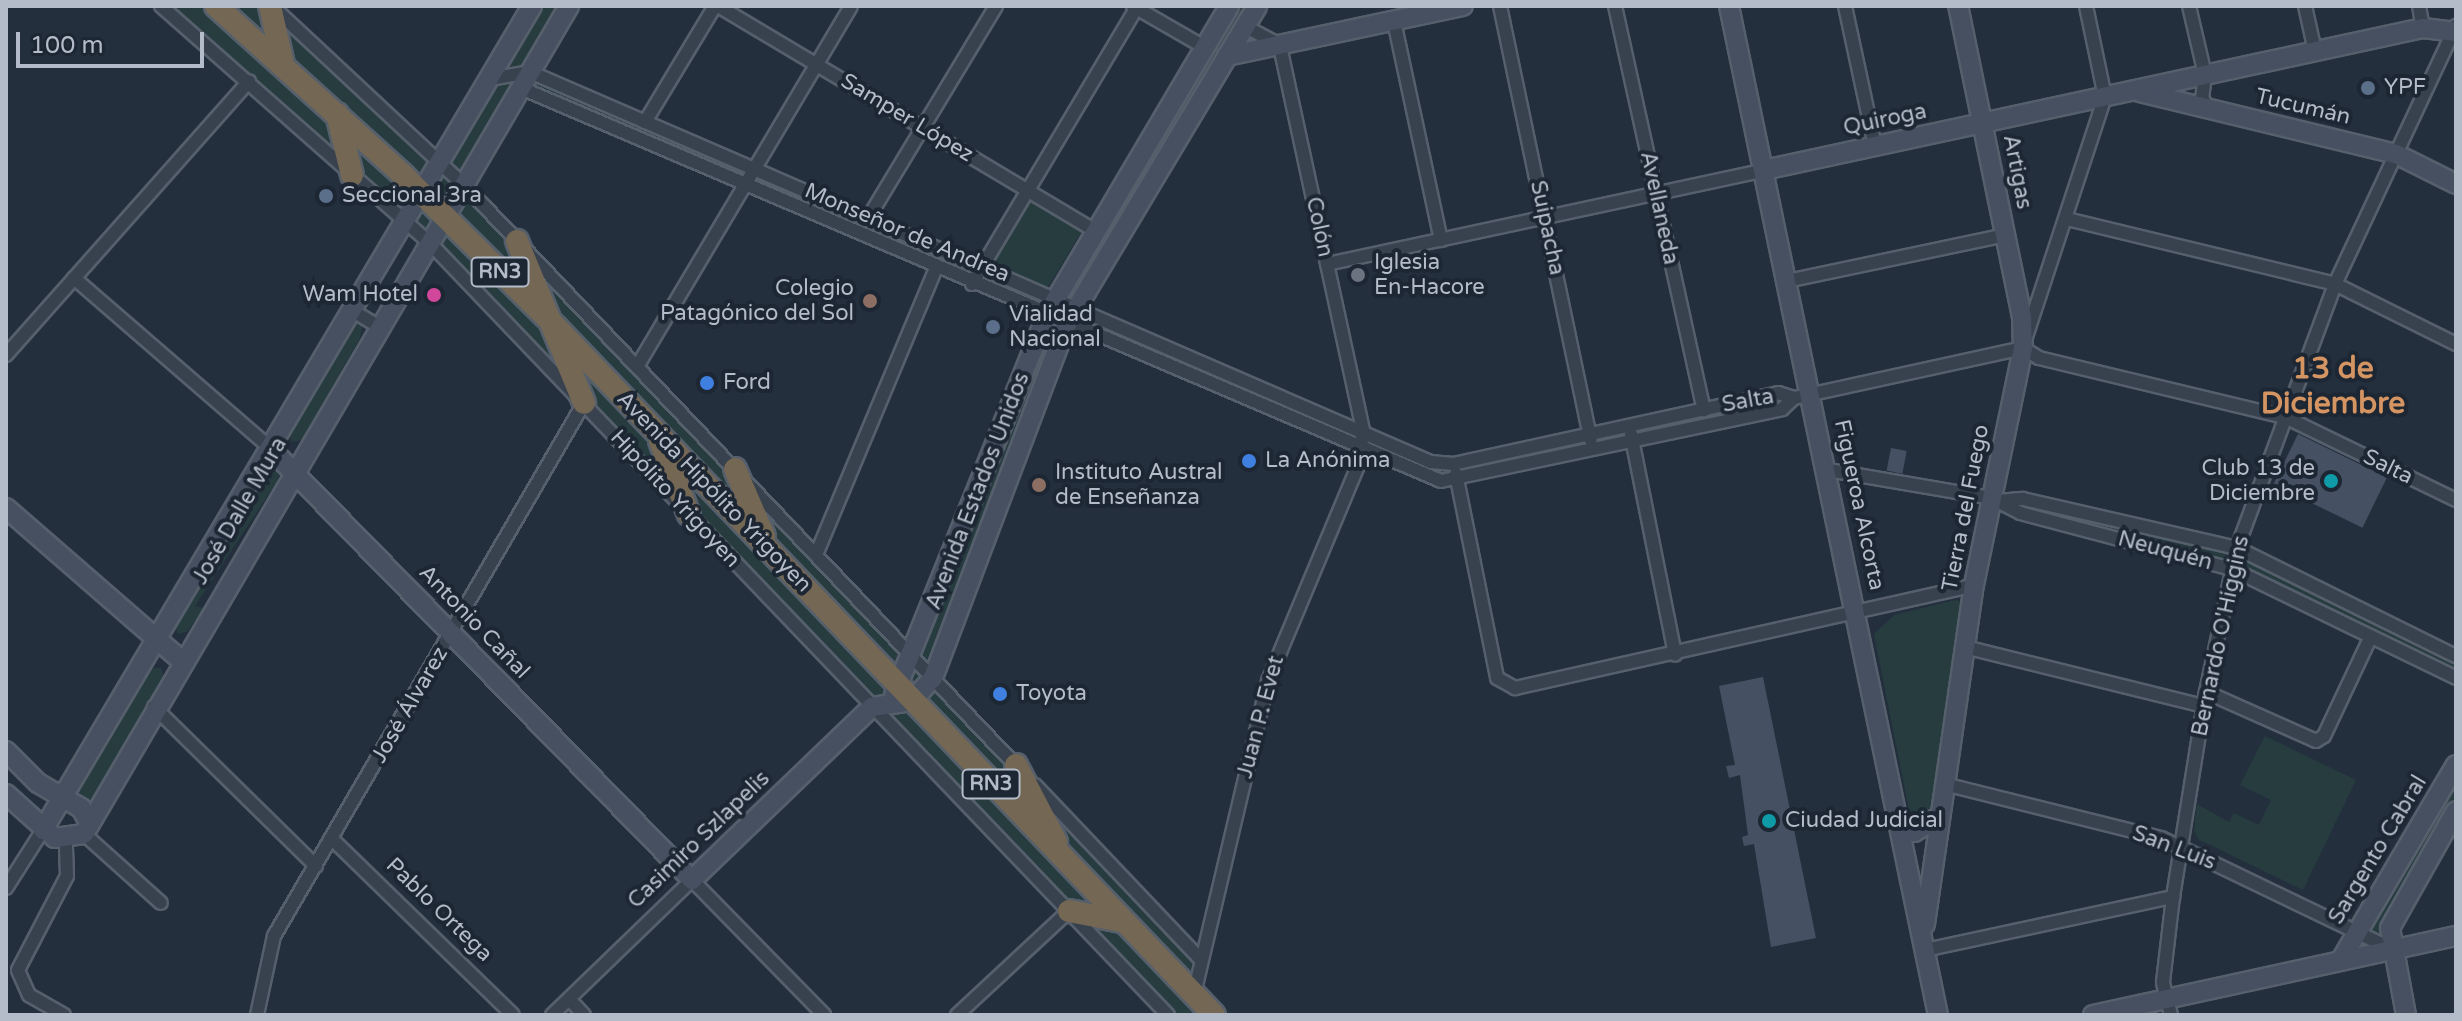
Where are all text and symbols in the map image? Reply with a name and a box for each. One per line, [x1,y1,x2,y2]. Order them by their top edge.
scale bar [20,16,208,66]
text: 100 m [30,31,104,60]
street label: Samper López [836,68,978,168]
place label: YPF [2384,75,2426,101]
marker: YPF [2359,79,2377,97]
street label: Tucumán [2253,83,2353,131]
street label: Quiroga [1841,98,1929,142]
street label: Artigas [1997,132,2037,212]
street label: Avellaneda [1634,149,1684,267]
street label: Monseñor de Andrea [801,178,1013,288]
street label: Suipacha [1524,178,1570,278]
place label: Seccional 3ra [342,183,482,209]
marker: Seccional 3ra [317,187,335,205]
street label: Colón [1300,195,1338,259]
place label: Iglesia En-Hacore [1374,249,1485,300]
road number: RN3 [470,256,530,288]
marker: Iglesia En-Hacore [1349,266,1367,284]
place label: Colegio Patagónico del Sol [660,275,854,326]
place label: Wam Hotel [303,282,418,308]
marker: Wam Hotel [425,286,443,304]
marker: Colegio Patagónico del Sol [861,292,879,310]
place label: Vialidad Nacional [1009,301,1101,352]
marker: Vialidad Nacional [984,318,1002,336]
district label: 13 de Diciembre [2261,351,2405,422]
street label: Avenida Estados Unidos [921,369,1035,613]
place label: Ford [723,370,771,396]
marker: Ford [698,374,716,392]
street label: Salta [1720,383,1776,419]
street label: Avenida Hipólito Yrigoyen [611,386,817,598]
street label: Figueroa Alcorta [1828,417,1890,593]
street label: Tierra del Fuego [1937,422,1995,594]
street label: Hipólito Yrigoyen [604,425,746,573]
street label: José Dalle Mura [187,433,293,589]
street label: Salta [2359,444,2417,490]
place label: La Anónima [1265,448,1390,474]
marker: La Anónima [1240,452,1258,470]
place label: Club 13 de Diciembre [2202,455,2315,506]
place label: Instituto Austral de Enseñanza [1055,459,1223,510]
marker: Club 13 de Diciembre [2322,472,2340,490]
marker: Instituto Austral de Enseñanza [1030,476,1048,494]
street label: Neuquén [2115,526,2215,576]
street label: Bernardo O'Higgins [2187,533,2255,739]
street label: Antonio Cañal [413,560,535,684]
street label: José Álvarez [366,642,454,768]
street label: Juan P. Evet [1232,653,1290,781]
place label: Toyota [1016,681,1087,707]
marker: Toyota [991,685,1009,703]
street label: Casimiro Szlapelis [623,766,775,914]
road number: RN3 [961,768,1021,800]
street label: Sargento Cabral [2323,771,2433,929]
place label: Ciudad Judicial [1785,808,1943,834]
marker: Ciudad Judicial [1760,812,1778,830]
street label: San Luis [2129,820,2219,876]
street label: Pablo Ortega [380,853,498,967]

